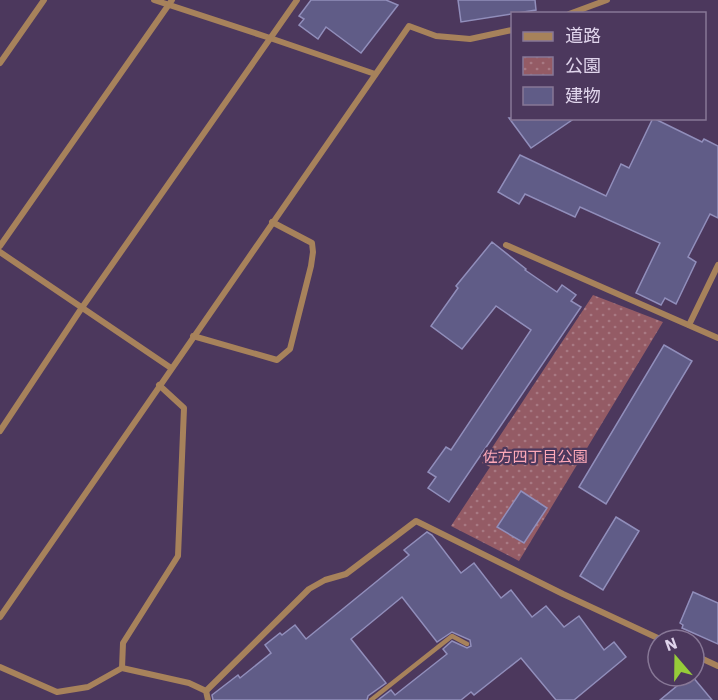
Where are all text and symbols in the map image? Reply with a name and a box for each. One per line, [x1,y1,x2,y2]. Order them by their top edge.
legend [511,12,706,120]
text: 道路 [565,24,601,47]
text: 公園 [565,54,601,77]
text: 建物 [565,84,601,107]
park label: 佐方四丁目公園 [482,447,588,466]
north arrow [646,628,706,688]
text: N [662,633,680,655]

